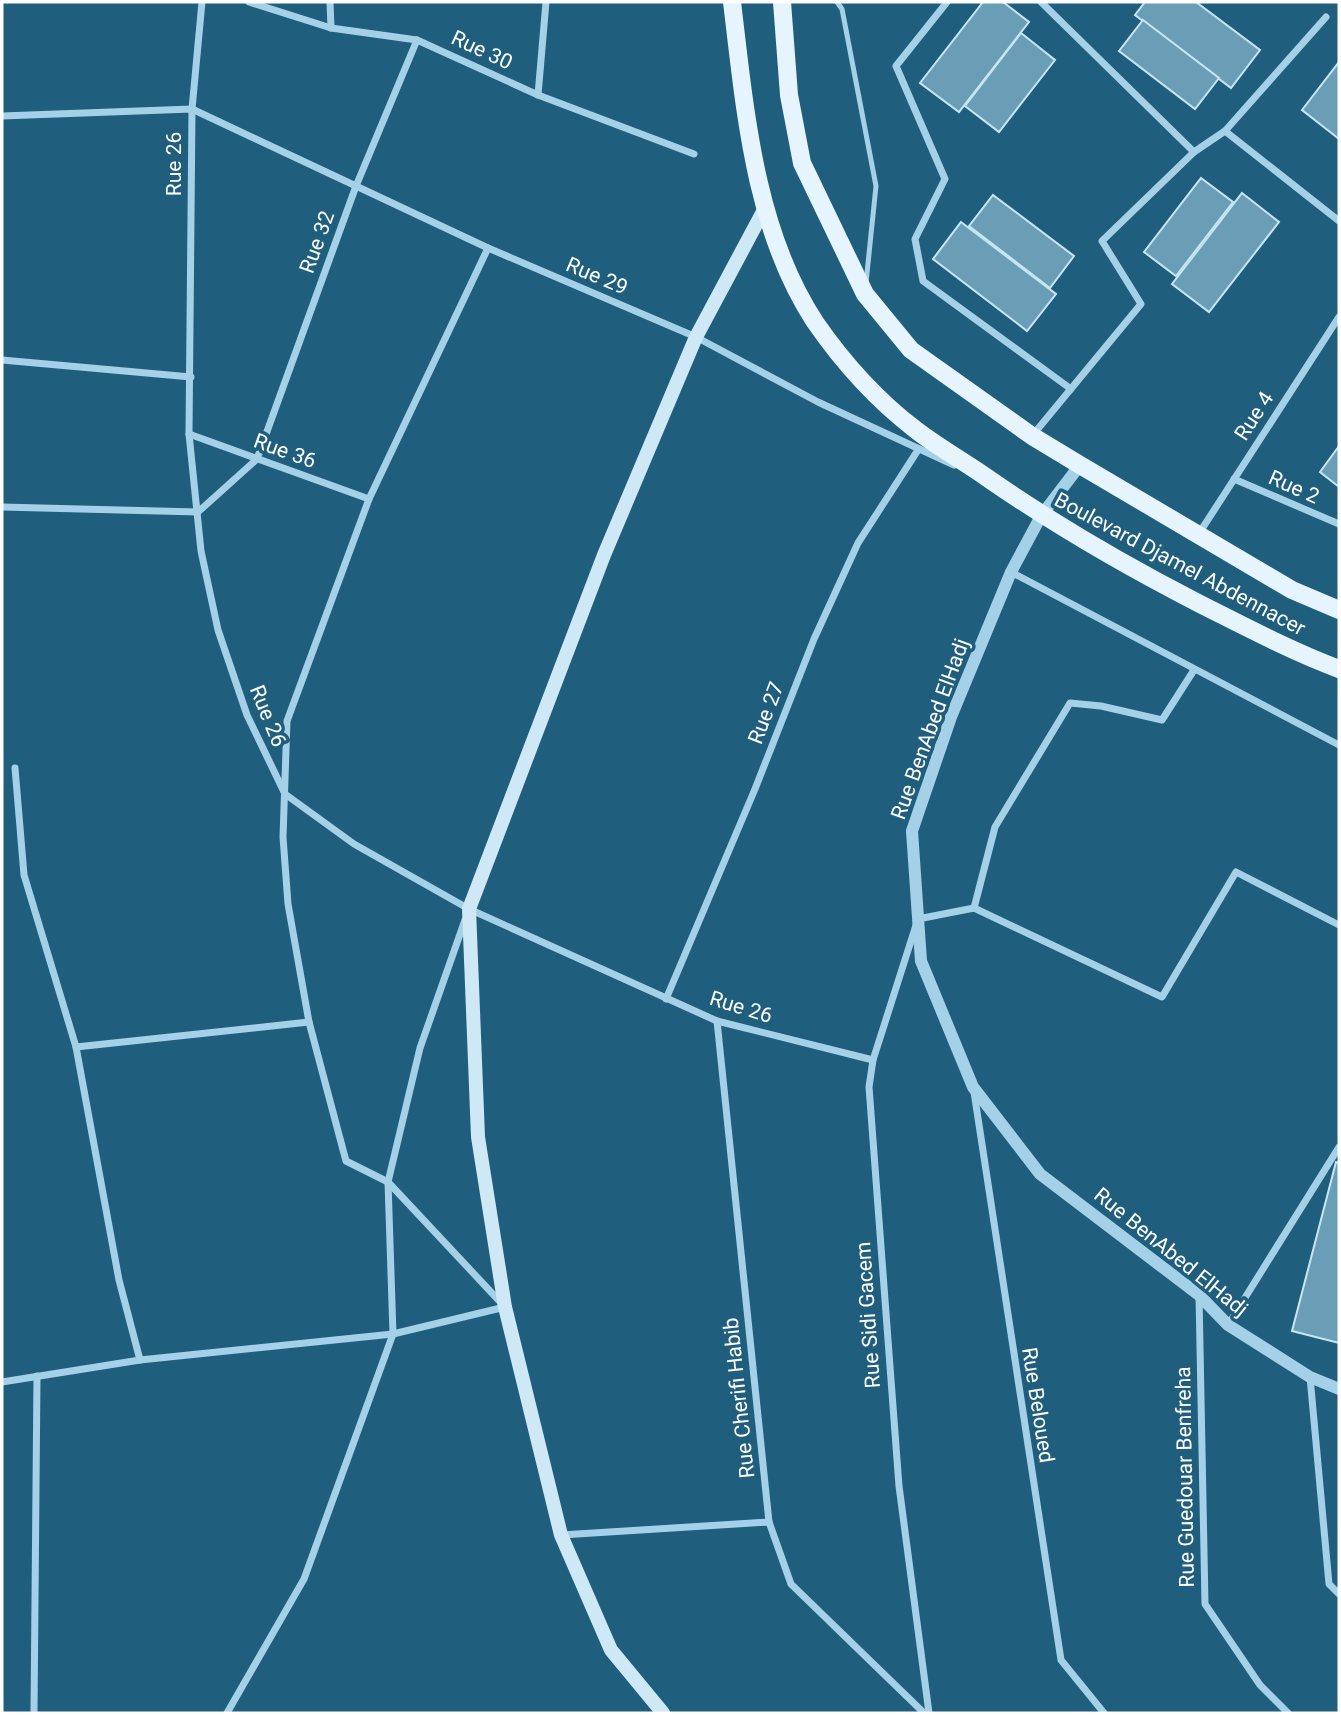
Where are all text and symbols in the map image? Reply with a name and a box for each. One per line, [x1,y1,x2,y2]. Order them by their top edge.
street label: Rue 30 [448,26,516,74]
street label: Rue 26 [162,132,186,196]
street label: Rue 32 [295,207,339,276]
street label: Rue 29 [563,252,631,300]
street label: Rue 4 [1230,387,1279,445]
street label: Rue 36 [251,429,319,473]
street label: Rue 2 [1265,465,1323,509]
street label: Boulevard Djamel Abdennacer [1050,488,1310,640]
street label: Rue BenAbed ElHadj [886,635,974,823]
street label: Rue 27 [743,679,789,747]
street label: Rue 26 [245,682,291,750]
street label: Rue 26 [707,986,775,1028]
street label: Rue BenAbed ElHadj [1089,1183,1253,1321]
street label: Rue Sidi Gacem [851,1241,885,1389]
street label: Rue Cherifi Habib [719,1316,759,1480]
street label: Rue Beloued [1017,1345,1059,1465]
street label: Rue Guedouar Benfreha [1171,1366,1199,1588]

